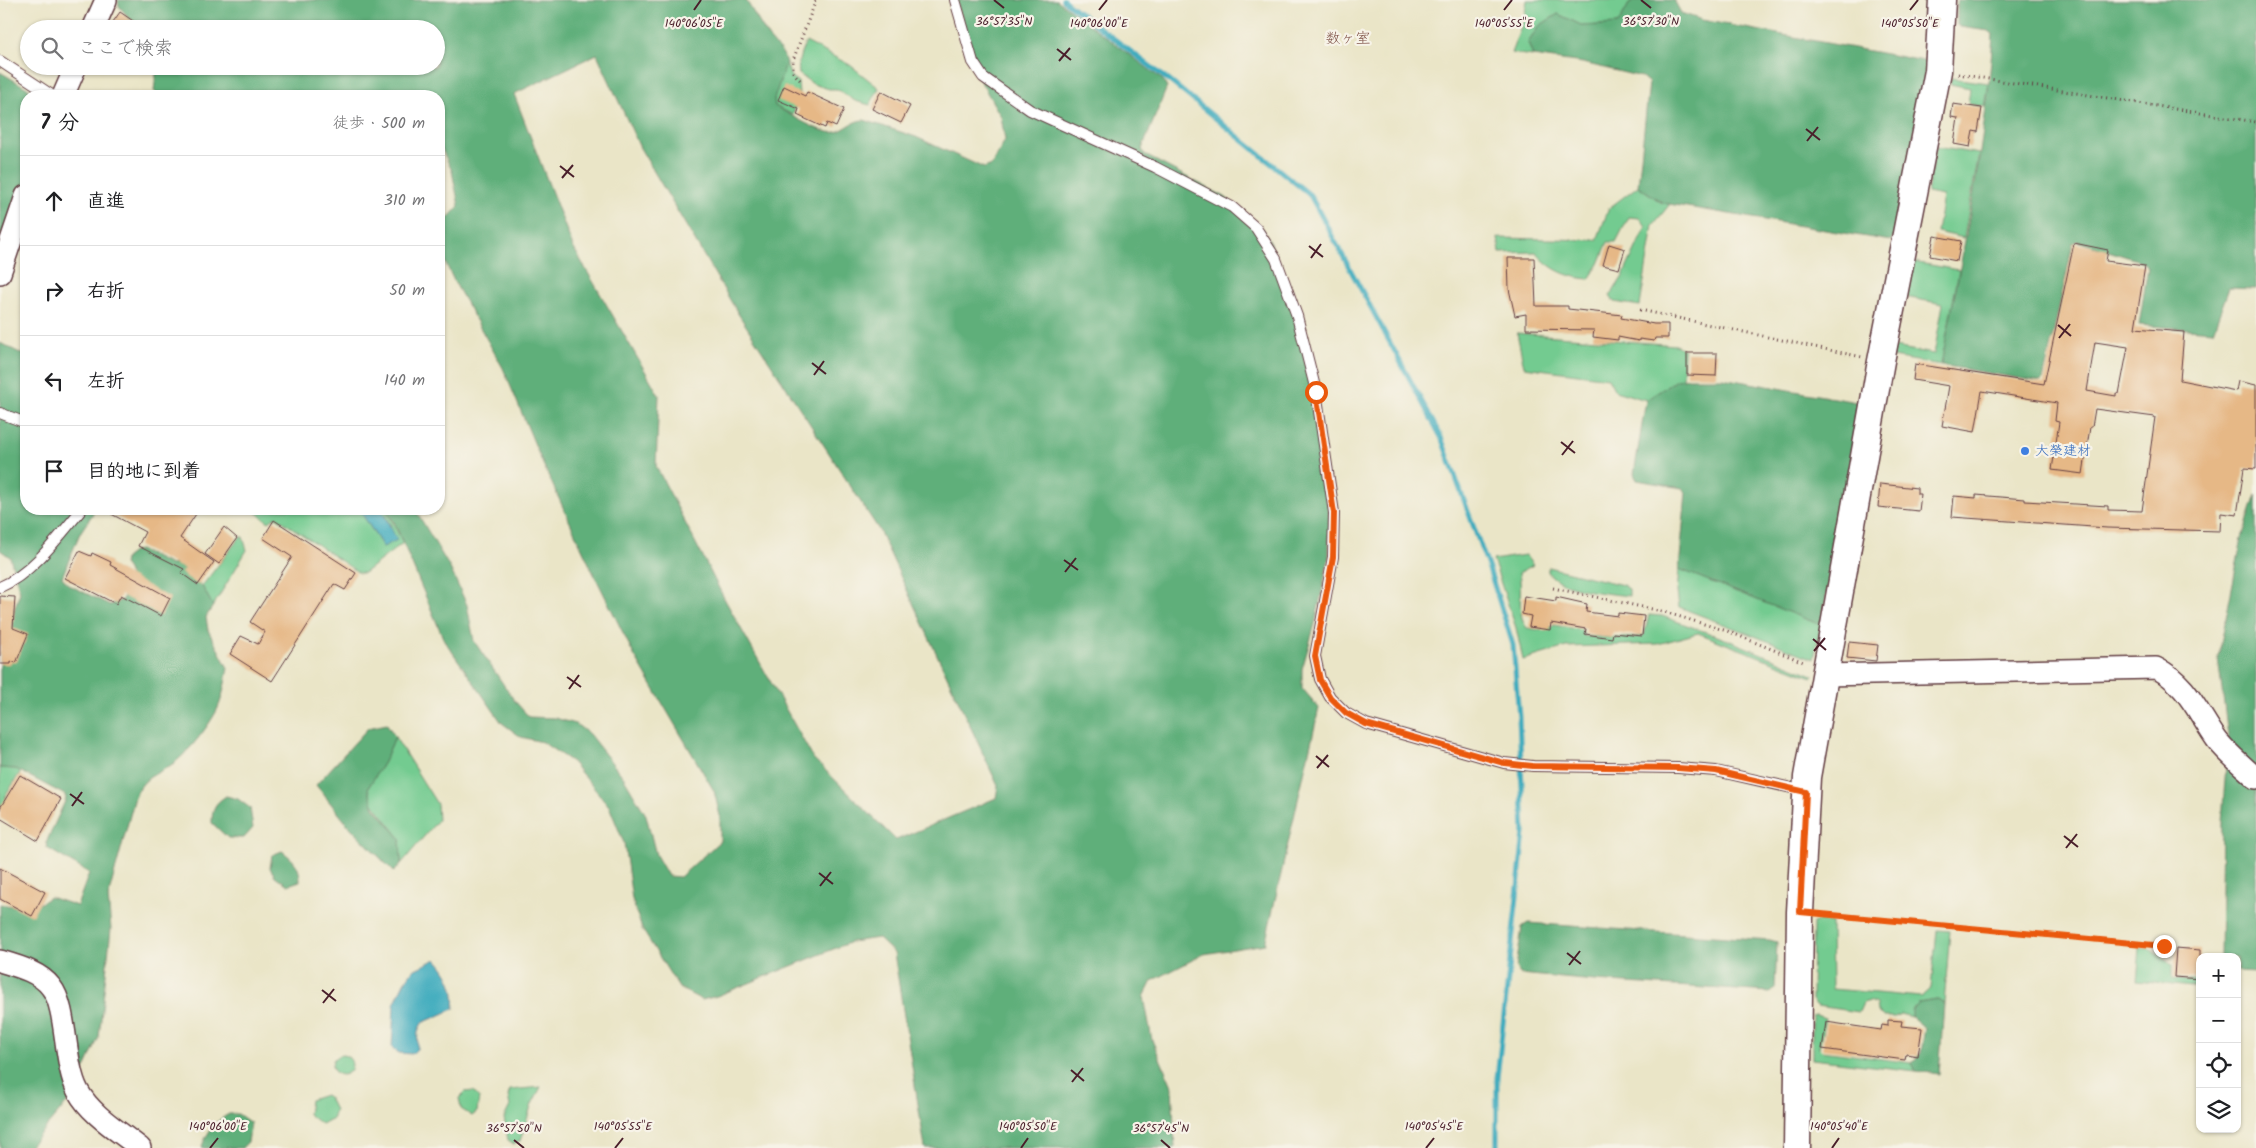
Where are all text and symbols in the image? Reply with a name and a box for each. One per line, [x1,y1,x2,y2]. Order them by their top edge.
text: 36°57'35"N [976,12,1032,31]
text: 36°57'30"N [1623,12,1679,31]
text: 140°06'05"E [665,14,724,33]
text: 140°06'00"E [1070,14,1129,33]
text: 140°05'55"E [1475,14,1534,33]
text: 140°05'50"E [1881,14,1940,33]
search box [20,20,445,75]
district label: 数ヶ室 [1325,27,1371,51]
icon: search [38,34,66,62]
text: ここで検索 [78,34,173,64]
text: 7 分 [40,107,79,140]
text: 徒歩 · 500 m [333,111,425,136]
icon: ahead [40,187,68,215]
text: 直進 [87,187,125,217]
text: 310 m [384,188,425,213]
icon: right [40,277,68,305]
text: 右折 [87,277,125,307]
text: 50 m [389,278,425,303]
icon: left [40,367,68,395]
text: 左折 [87,367,125,397]
text: 140 m [384,368,425,393]
route start [1305,381,1328,404]
place label: 大榮建材 [2035,440,2091,462]
marker: 大榮建材 [2019,445,2031,457]
icon: arrive [40,457,68,485]
text: 目的地に到着 [87,457,201,487]
route end [2153,935,2176,958]
map controls [2196,953,2241,1133]
button: + [2196,953,2241,998]
button: − [2196,998,2241,1043]
button: locate [2196,1043,2241,1088]
button: layers [2196,1088,2241,1133]
text: 140°06'00"E [189,1117,248,1136]
text: 140°05'55"E [594,1117,653,1136]
text: 140°05'50"E [999,1117,1058,1136]
text: 140°05'45"E [1405,1117,1464,1136]
text: 140°05'40"E [1810,1117,1869,1136]
text: 36°57'50"N [486,1119,542,1138]
text: 36°57'45"N [1133,1119,1189,1138]

